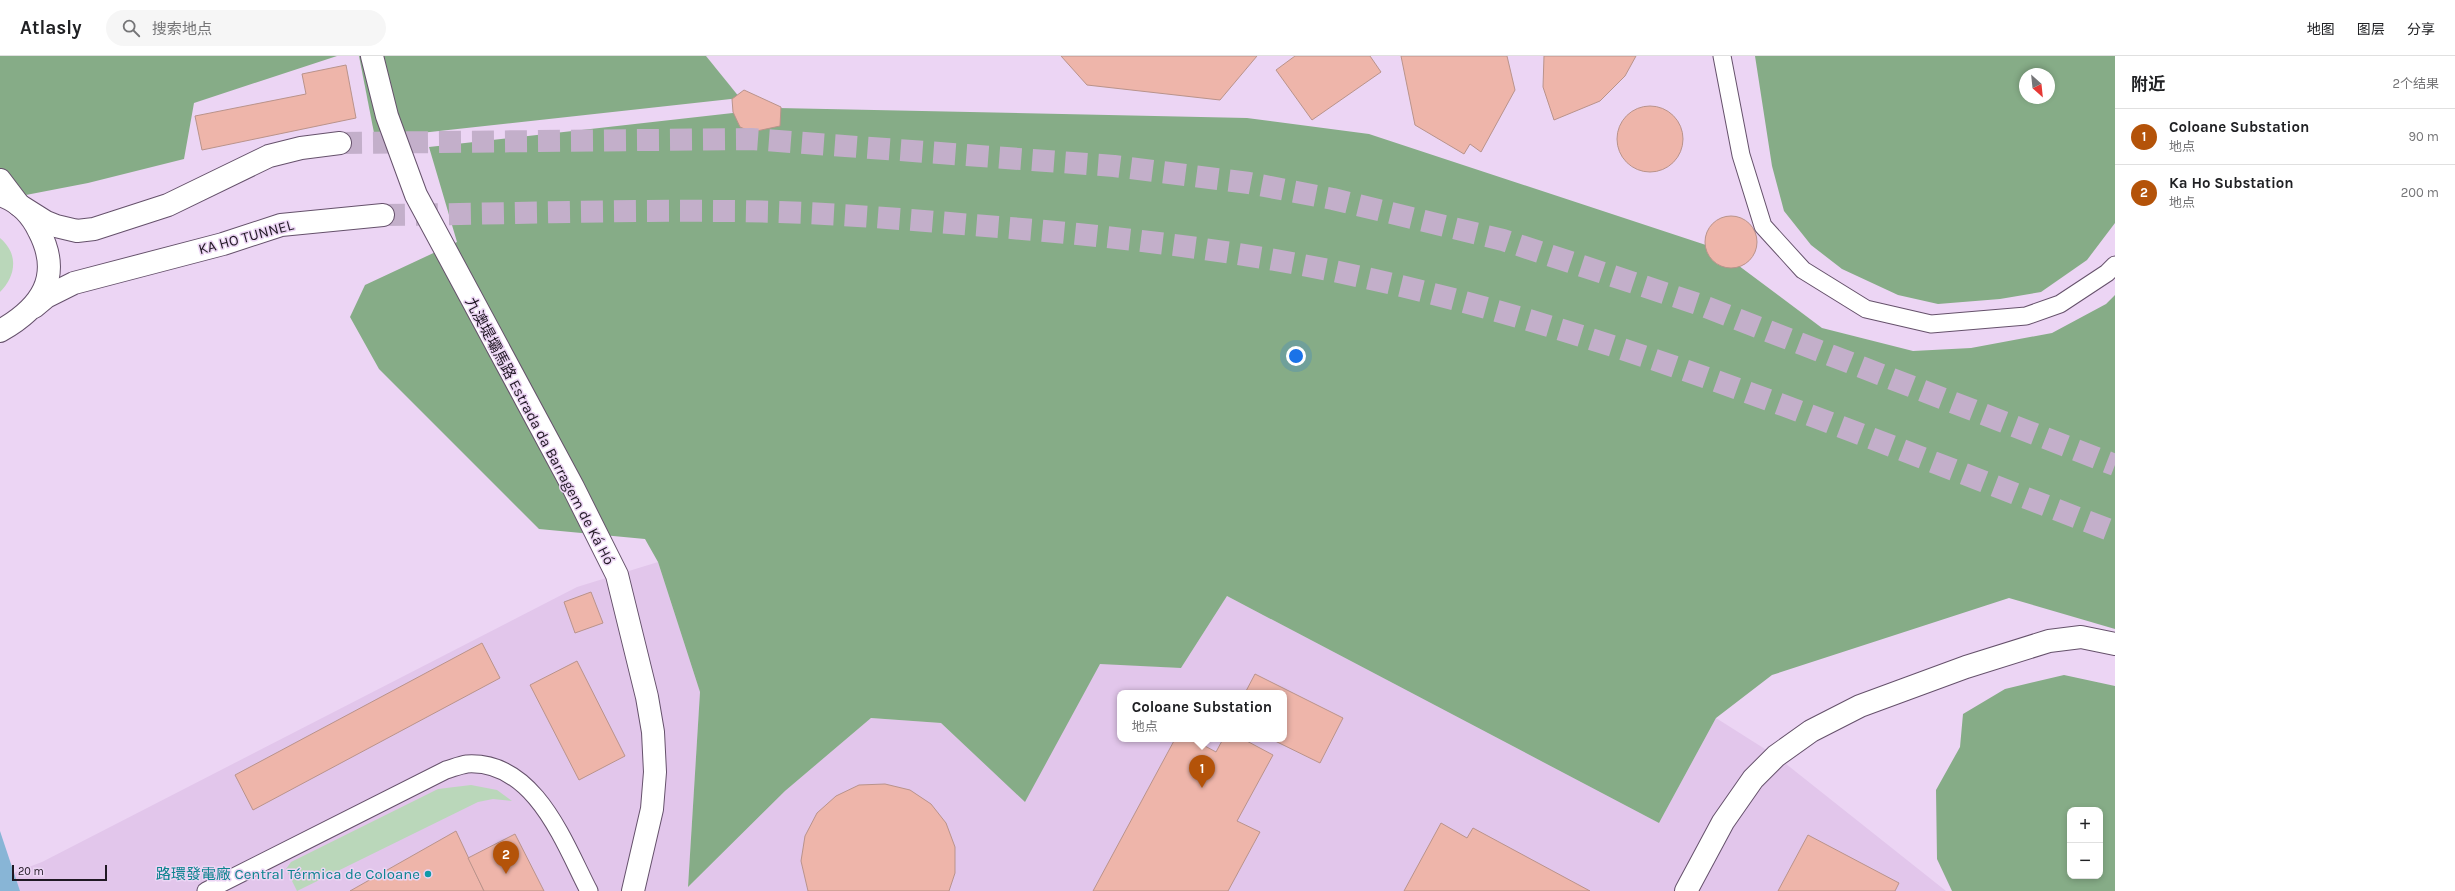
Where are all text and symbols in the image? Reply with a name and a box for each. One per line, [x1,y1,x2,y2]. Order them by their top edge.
search box [106,10,386,46]
text: Atlasly [20,17,82,39]
icon: search [120,17,142,39]
text: 搜索地点 [152,20,212,38]
text: 地图 [2307,21,2335,38]
text: 图层 [2357,21,2385,38]
text: 分享 [2407,21,2435,38]
north arrow [2019,68,2055,104]
text: 附近 [2131,74,2165,94]
text: 2个结果 [2392,76,2439,91]
text: Coloane Substation [2169,118,2309,136]
text: 1 [2142,129,2146,144]
text: 90 m [2408,129,2439,144]
text: 地点 [2169,139,2195,154]
text: Ka Ho Substation [2169,174,2294,192]
text: 2 [2140,185,2148,200]
text: 200 m [2401,185,2439,200]
text: 地点 [2169,195,2195,210]
street label: KA HO TUNNEL [196,216,296,258]
street label: 九澳堤壩馬路 Estrada da Barragem de Ká Hó [462,294,618,568]
your location [1286,346,1306,366]
popup [1117,690,1287,742]
text: Coloane Substation [1132,698,1272,716]
text: 地点 [1132,719,1158,734]
pin: 1 [1189,755,1215,788]
map controls [2067,807,2103,879]
button: + [2067,807,2103,843]
pin: 2 [493,841,519,874]
button: − [2067,843,2103,879]
scale bar [12,863,107,882]
text: 20 m [18,865,44,878]
place label: 路環發電廠 Central Térmica de Coloane [156,865,420,883]
marker: 路環發電廠 Central Térmica de Coloane [423,869,433,879]

